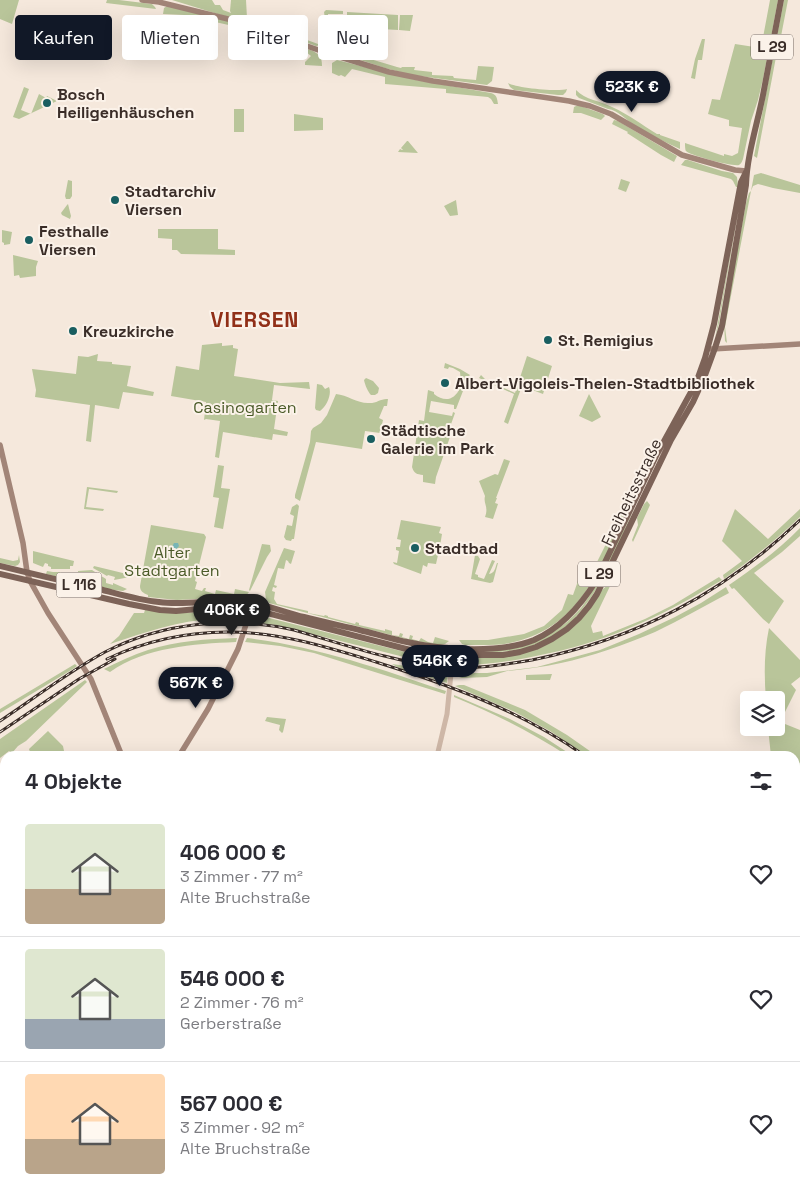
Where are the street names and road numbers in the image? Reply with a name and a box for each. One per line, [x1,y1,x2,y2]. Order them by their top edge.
road number: L 29 [751,34,793,60]
street label: Freiheitsstraße [596,435,667,549]
road number: L 29 [578,562,620,586]
road number: L 116 [56,572,102,598]

